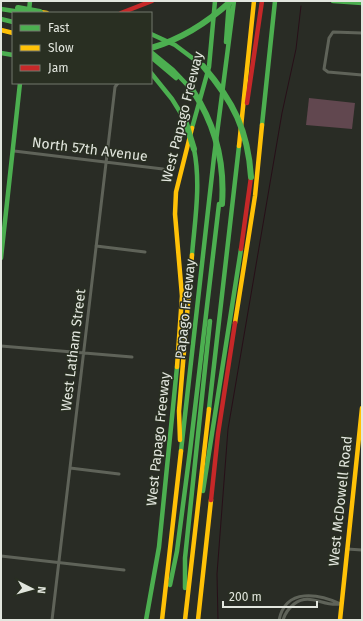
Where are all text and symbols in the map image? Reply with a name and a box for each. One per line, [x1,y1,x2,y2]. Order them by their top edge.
legend [12,12,152,84]
text: Fast [48,21,70,35]
text: Slow [48,41,74,55]
street label: West Papago Freeway [158,50,207,185]
text: Jam [48,61,68,75]
street label: North 57th Avenue [31,134,149,165]
street label: Papago Freeway [172,258,199,360]
street label: West Latham Street [58,287,90,412]
street label: West Papago Freeway [143,371,174,507]
street label: West McDowell Road [325,435,356,567]
north arrow [12,569,52,609]
scale bar [223,583,317,609]
text: N [35,586,48,594]
text: 200 m [229,590,262,604]

